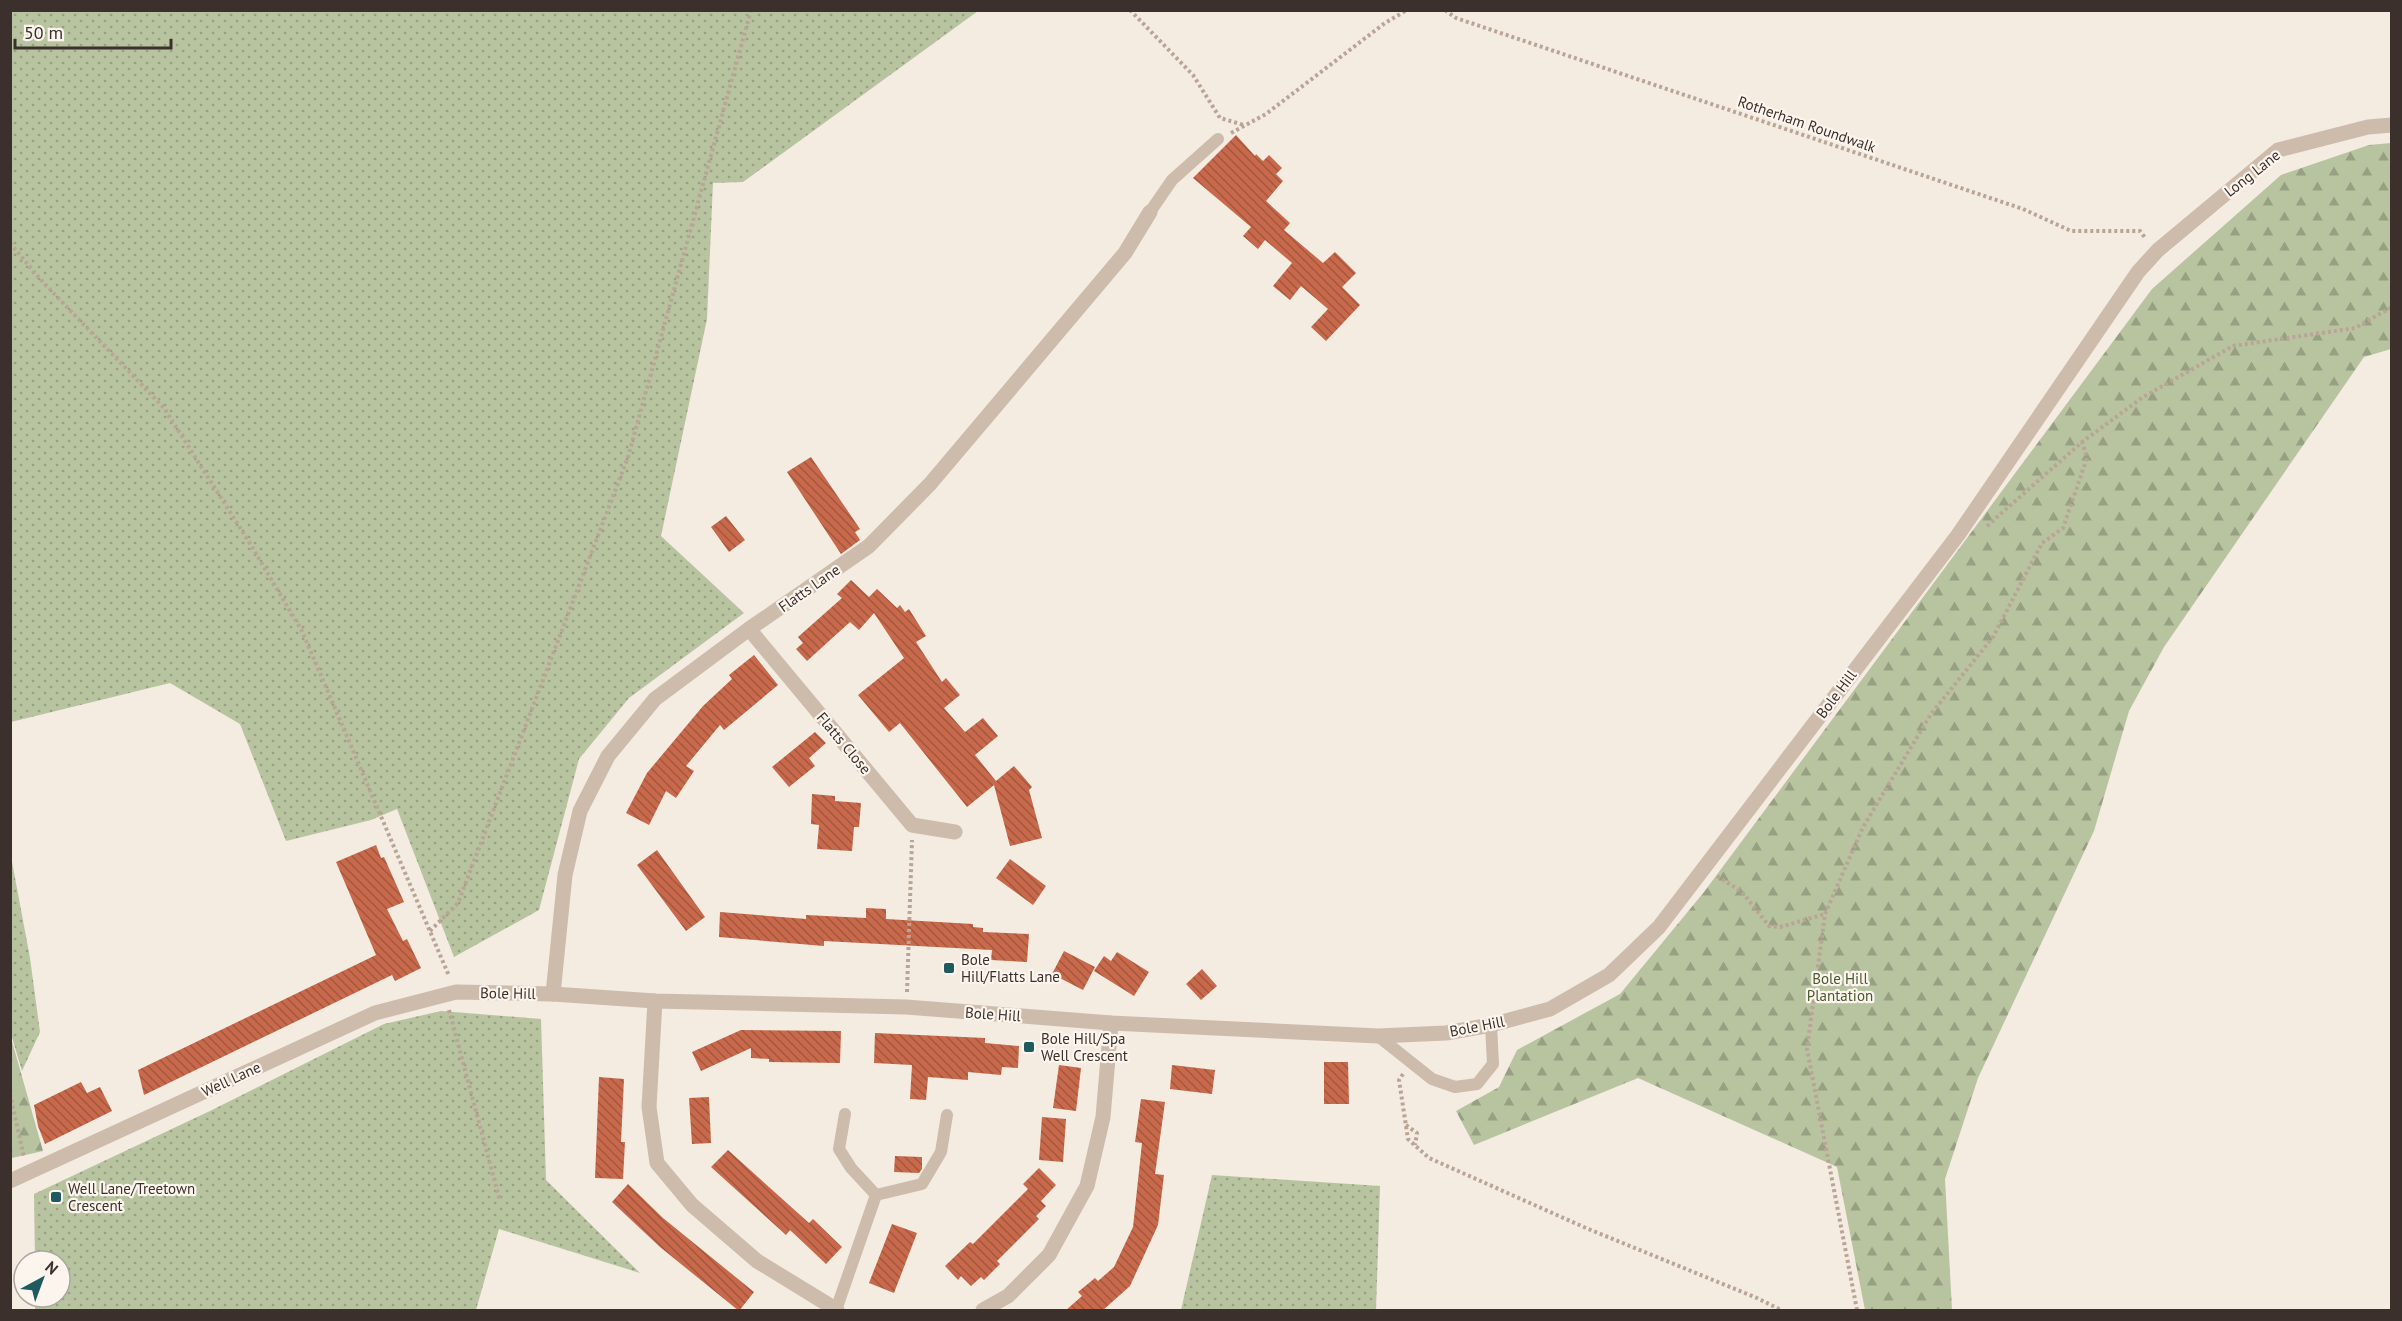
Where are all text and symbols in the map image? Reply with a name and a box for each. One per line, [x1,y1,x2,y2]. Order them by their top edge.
scale bar [15,12,171,50]
text: 50 m [24,21,63,44]
street label: Rotherham Roundwalk [1735,91,1879,157]
street label: Long Lane [2220,145,2284,201]
street label: Flatts Lane [775,560,843,616]
street label: Bole Hill [1812,666,1861,722]
street label: Flatts Close [813,708,875,778]
place label: Bole Hill/Flatts Lane [961,950,1060,986]
marker: Bole Hill/Flatts Lane [942,961,956,975]
park label: Bole Hill Plantation [1807,969,1873,1005]
street label: Bole Hill [480,983,537,1003]
street label: Bole Hill [965,1003,1022,1025]
street label: Bole Hill [1448,1011,1507,1041]
place label: Bole Hill/Spa Well Crescent [1041,1029,1128,1065]
marker: Bole Hill/Spa Well Crescent [1022,1040,1036,1054]
street label: Well Lane [198,1057,264,1101]
place label: Well Lane/Treetown Crescent [68,1179,195,1215]
marker: Well Lane/Treetown Crescent [49,1190,63,1204]
north arrow [12,1249,72,1309]
text: N [41,1257,62,1279]

